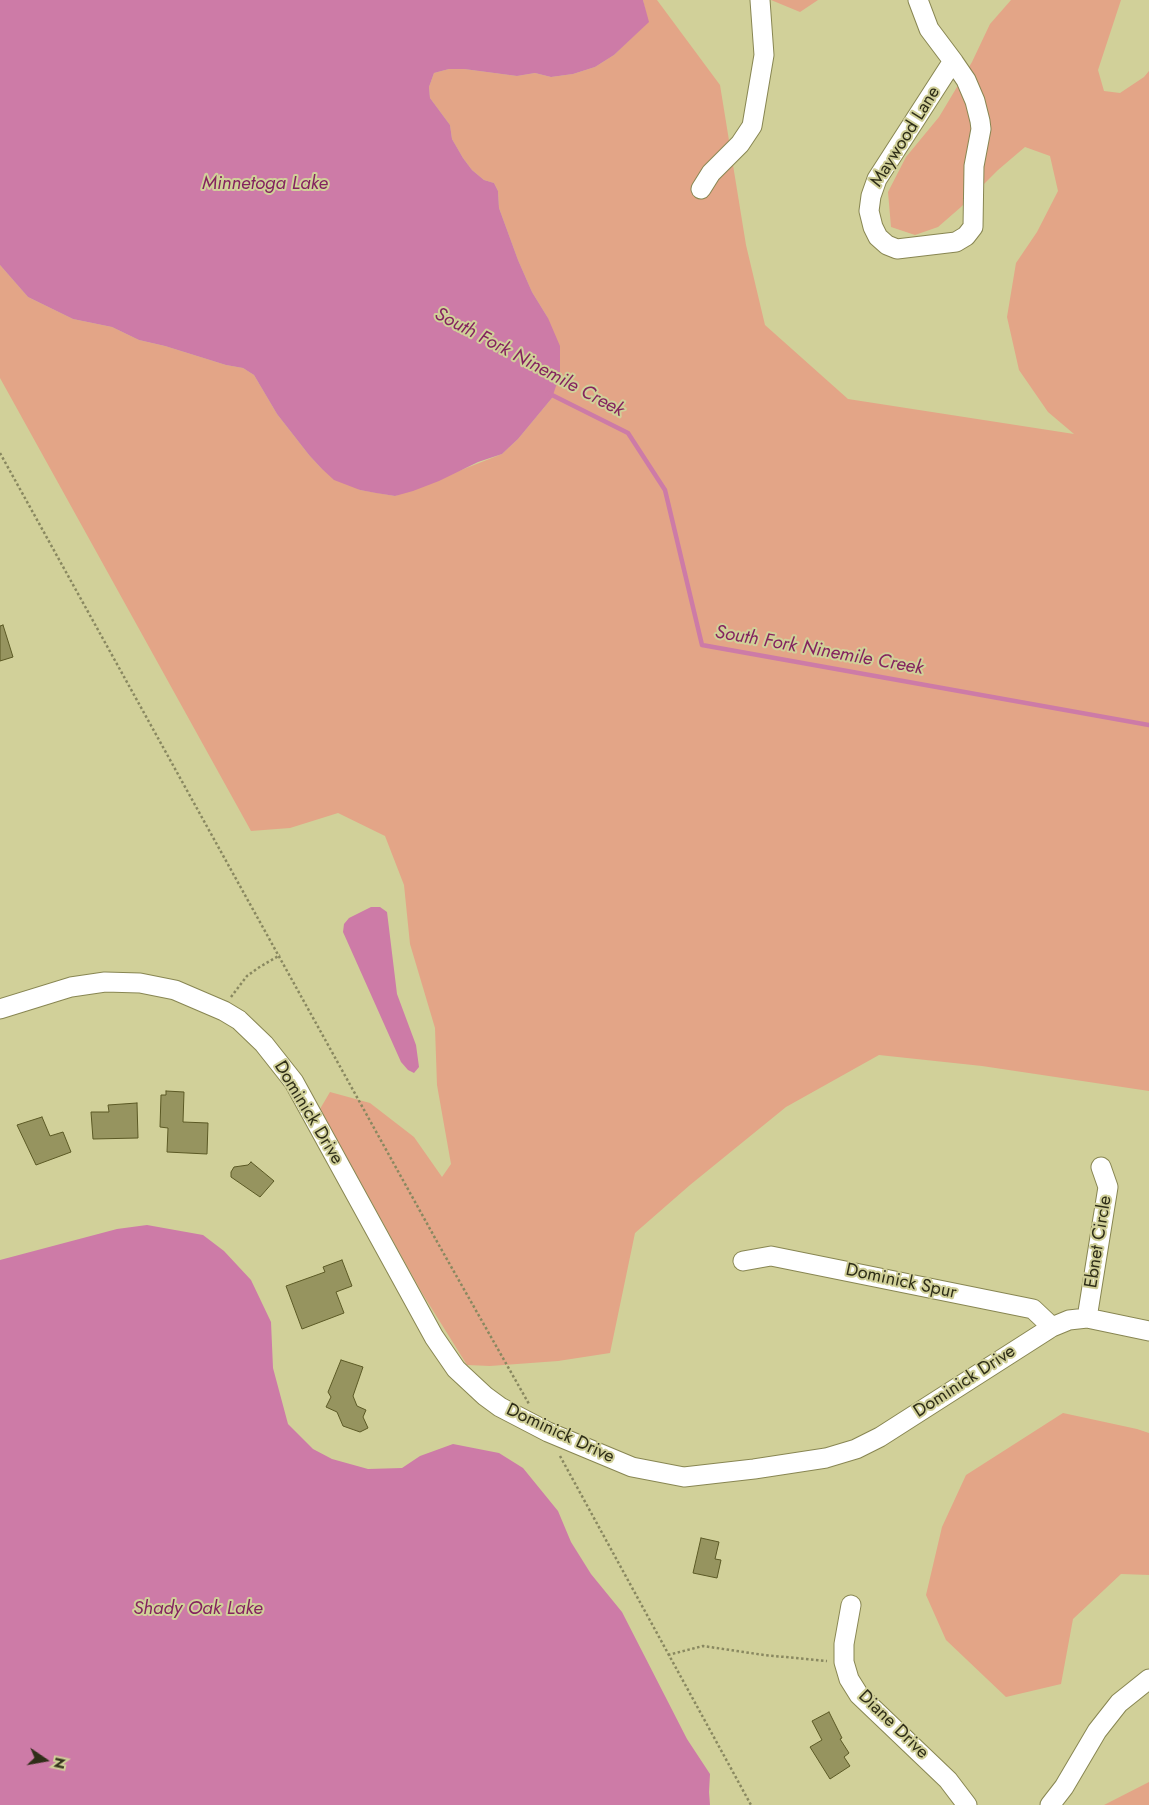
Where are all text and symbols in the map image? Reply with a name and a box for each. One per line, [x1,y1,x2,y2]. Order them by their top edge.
street label: Maywood Lane [867,83,945,191]
water label: Minnetoga Lake [202,173,328,195]
water label: South Fork Ninemile Creek [430,303,628,423]
water label: South Fork Ninemile Creek [713,621,925,681]
street label: Dominick Drive [269,1057,347,1169]
street label: Ebnet Circle [1081,1194,1117,1290]
street label: Dominick Spur [844,1260,958,1304]
street label: Dominick Drive [910,1341,1020,1423]
street label: Dominick Drive [502,1400,618,1468]
water label: Shady Oak Lake [133,1598,263,1620]
street label: Diane Drive [853,1686,933,1764]
north arrow [20,1735,70,1785]
text: N [49,1756,71,1771]

